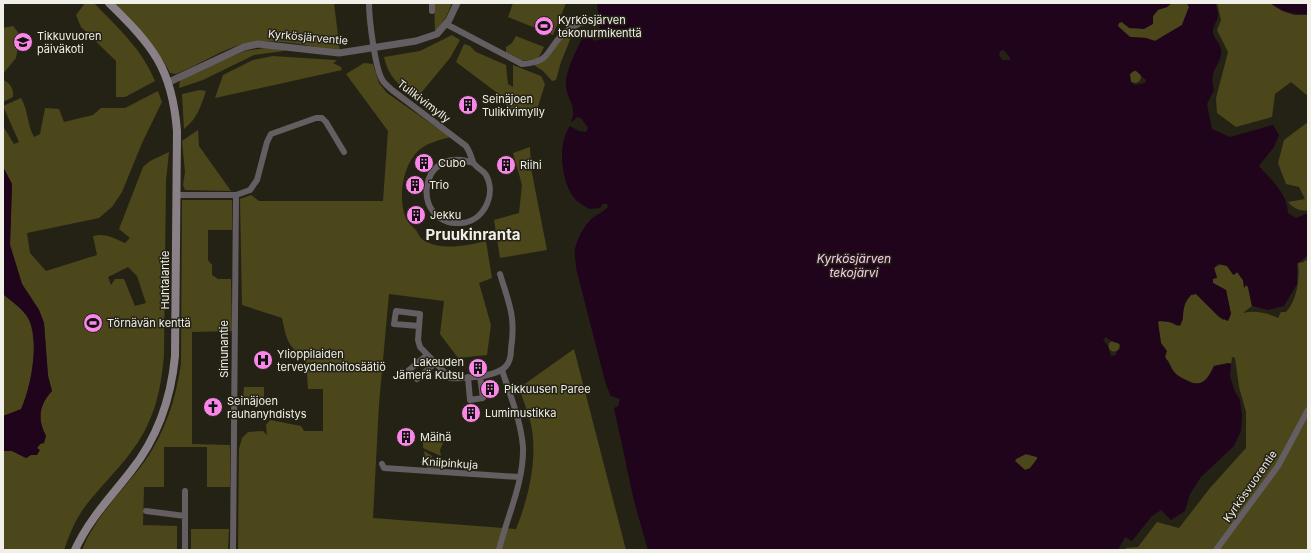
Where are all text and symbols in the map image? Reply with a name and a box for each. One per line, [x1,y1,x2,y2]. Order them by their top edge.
place label: Kyrkösjärven tekonurmikenttä [558,13,642,40]
sports icon: Kyrkösjärven tekonurmikenttä [533,15,555,37]
street label: Kyrkösjärventie [267,27,349,47]
place label: Tikkuvuoren päiväkoti [37,29,102,56]
school or university icon: Tikkuvuoren päiväkoti [12,31,34,53]
street label: Tulikivimylly [395,76,453,126]
place label: Seinäjoen Tulikivimylly [482,92,545,119]
building icon: Seinäjoen Tulikivimylly [457,94,479,116]
building icon: Cubo [413,152,435,174]
building icon: Riihi [495,154,517,176]
place label: Cubo [438,156,466,170]
place label: Riihi [520,158,542,172]
building icon: Trio [404,174,426,196]
place label: Trio [429,178,449,192]
building icon: Jekku [405,204,427,226]
place label: Jekku [430,208,461,222]
district label: Pruukinranta [426,225,520,244]
street label: Huhtalantie [158,250,172,310]
water label: Kyrkösjärven tekojärvi [817,251,891,280]
sports icon: Törnävän kenttä [82,312,104,334]
place label: Törnävän kenttä [107,316,191,330]
street label: Simunantie [217,320,231,378]
place label: Ylioppilaiden terveydenhoitosäätiö [277,347,386,374]
hospital icon: Ylioppilaiden terveydenhoitosäätiö [252,349,274,371]
place label: Lakeuden Jämerä Kutsu [393,355,464,382]
building icon: Lakeuden Jämerä Kutsu [467,357,489,379]
building icon: Pikkuusen Paree [479,378,501,400]
place label: Pikkuusen Paree [504,382,591,396]
place label: Seinäjoen rauhanyhdistys [227,394,307,421]
church icon: Seinäjoen rauhanyhdistys [202,396,224,418]
building icon: Lumimustikka [460,402,482,424]
place label: Lumimustikka [485,406,556,420]
building icon: Mäihä [395,426,417,448]
place label: Mäihä [420,430,451,444]
street label: Kyrkösvuorentie [1220,447,1280,525]
street label: Kniipinkuja [421,454,479,472]

